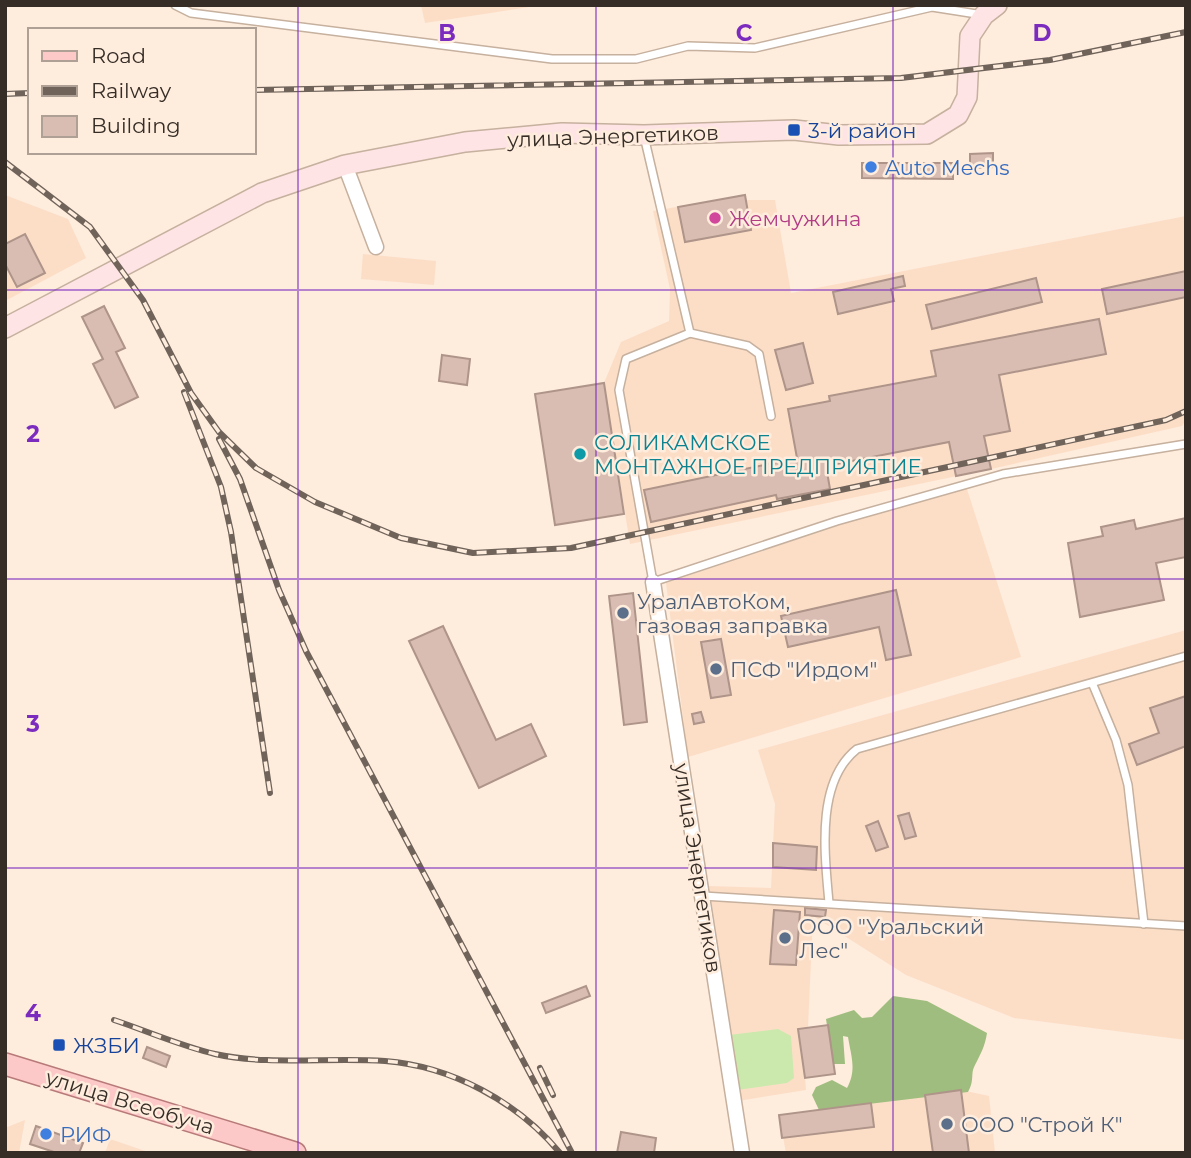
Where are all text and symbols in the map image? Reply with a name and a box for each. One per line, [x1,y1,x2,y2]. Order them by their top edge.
text: B [438,19,456,47]
text: C [736,19,753,47]
text: D [1033,19,1052,47]
legend [28,28,256,154]
text: Road [91,43,146,68]
text: Railway [91,78,172,103]
text: Building [91,113,181,138]
place label: 3-й район [808,118,916,143]
street label: улица Энергетиков [506,120,719,152]
marker: 3-й район [786,122,802,138]
place label: Auto Mechs [885,155,1010,180]
marker: Auto Mechs [863,159,879,175]
place label: Жемчужина [729,206,861,231]
marker: Жемчужина [707,210,723,226]
text: 2 [26,420,40,448]
place label: СОЛИКАМСКОЕ МОНТАЖНОЕ ПРЕДПРИЯТИЕ [594,430,921,479]
marker: СОЛИКАМСКОЕ МОНТАЖНОЕ ПРЕДПРИЯТИЕ [572,446,588,462]
place label: УралАвтоКом, газовая заправка [637,589,828,638]
marker: УралАвтоКом, газовая заправка [615,605,631,621]
place label: ПСФ "Ирдом" [730,657,877,682]
marker: ПСФ "Ирдом" [708,661,724,677]
text: 3 [25,710,40,738]
street label: улица Энергетиков [669,760,727,975]
place label: ООО "Уральский Лес" [799,914,984,963]
marker: ООО "Уральский Лес" [777,930,793,946]
text: 4 [25,999,41,1027]
place label: ЖЗБИ [73,1033,140,1058]
marker: ЖЗБИ [51,1037,67,1053]
street label: улица Всеобуча [42,1064,217,1140]
place label: ООО "Строй К" [961,1112,1123,1137]
marker: ООО "Строй К" [939,1116,955,1132]
place label: РИФ [60,1122,111,1147]
marker: РИФ [38,1126,54,1142]

